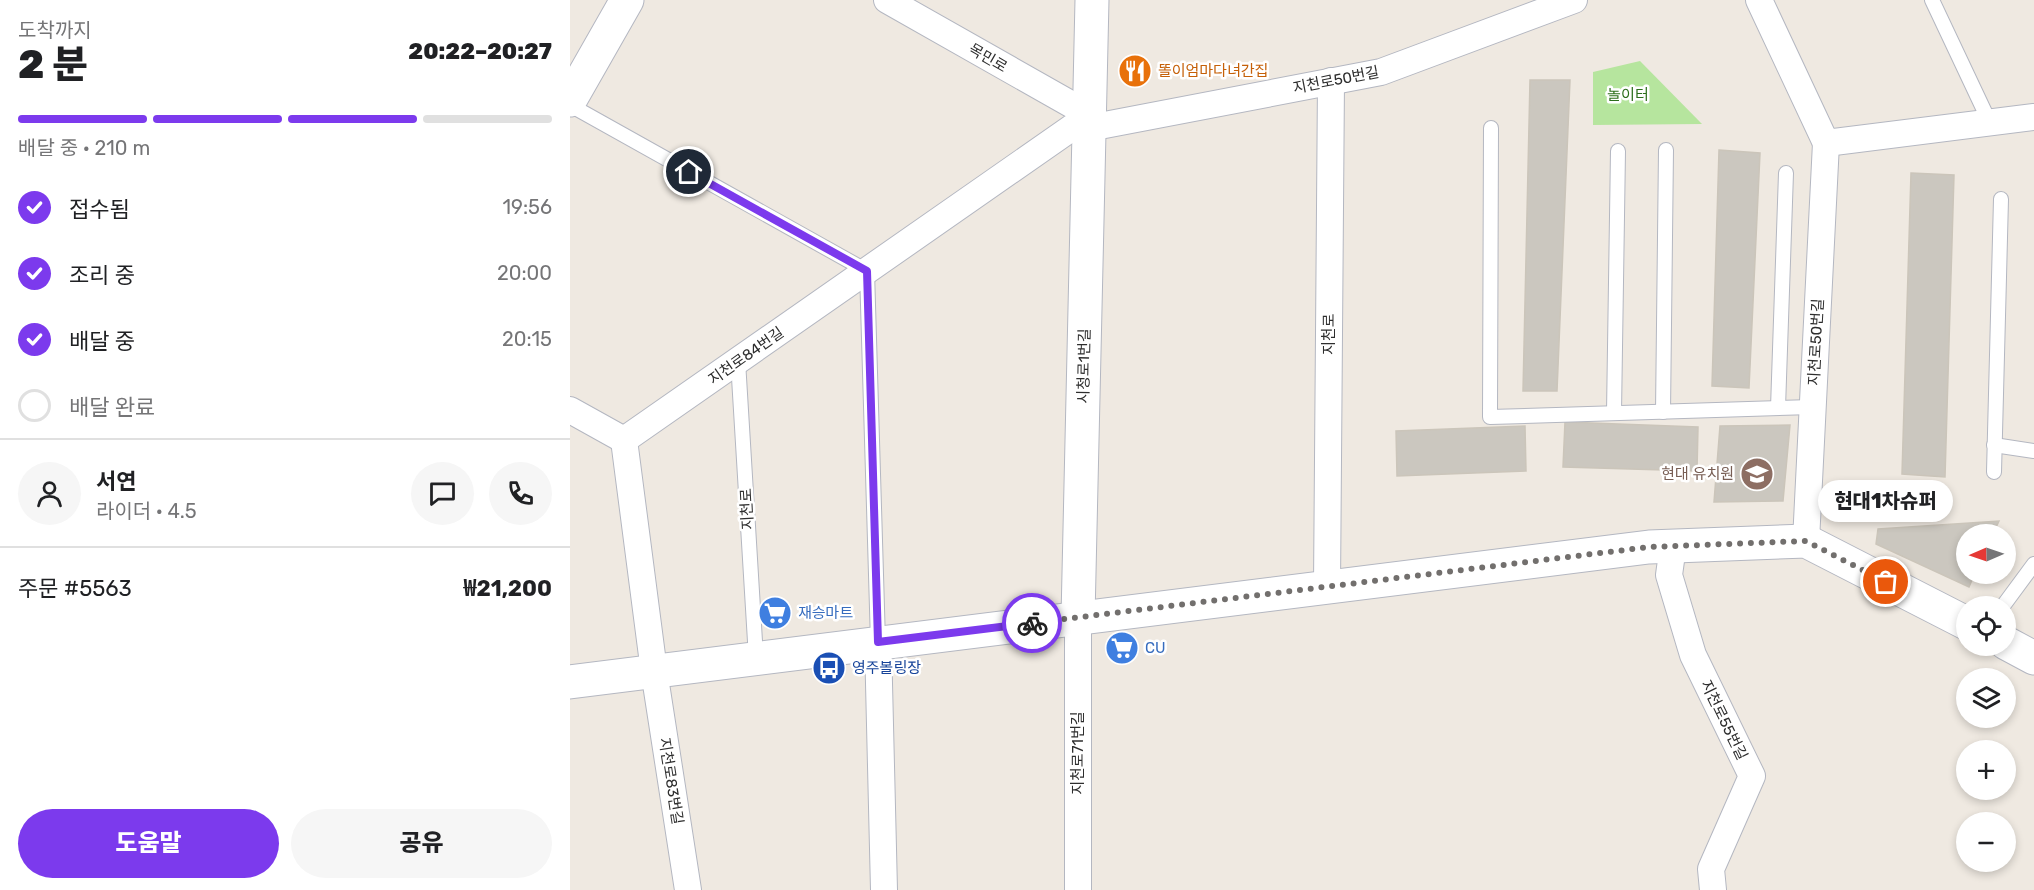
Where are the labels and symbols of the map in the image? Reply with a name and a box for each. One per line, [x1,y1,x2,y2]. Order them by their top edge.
street label: 목민로 [966,40,1010,76]
restaurant icon: 똘이엄마다녀간집 [1117,53,1153,89]
place label: 똘이엄마다녀간집 [1158,62,1268,80]
street label: 지천로50번길 [1291,63,1381,97]
park label: 놀이터 [1607,86,1649,104]
pin [663,146,714,197]
street label: 지천로50번길 [1805,298,1827,386]
street label: 지천로 [1320,313,1338,355]
street label: 지천로84번길 [705,323,787,389]
street label: 시청로1번길 [1074,328,1094,404]
school or university icon: 현대 유치원 [1739,456,1775,492]
place label: 현대 유치원 [1661,465,1734,483]
callout: 현대1차슈퍼 [1818,480,1954,522]
street label: 지천로 [737,488,757,530]
north arrow [1956,524,2016,584]
pin [1860,556,1911,607]
courier [1002,593,1062,653]
supermarket icon: 재승마트 [757,595,793,631]
place label: 재승마트 [798,604,853,622]
supermarket icon: CU [1104,630,1140,666]
place label: CU [1145,639,1166,657]
bus stop icon: 영주볼링장 [811,650,847,686]
place label: 영주볼링장 [852,659,921,677]
street label: 지천로55번길 [1697,677,1751,763]
street label: 지천로71번길 [1069,711,1087,795]
street label: 지천로83번길 [655,736,687,826]

